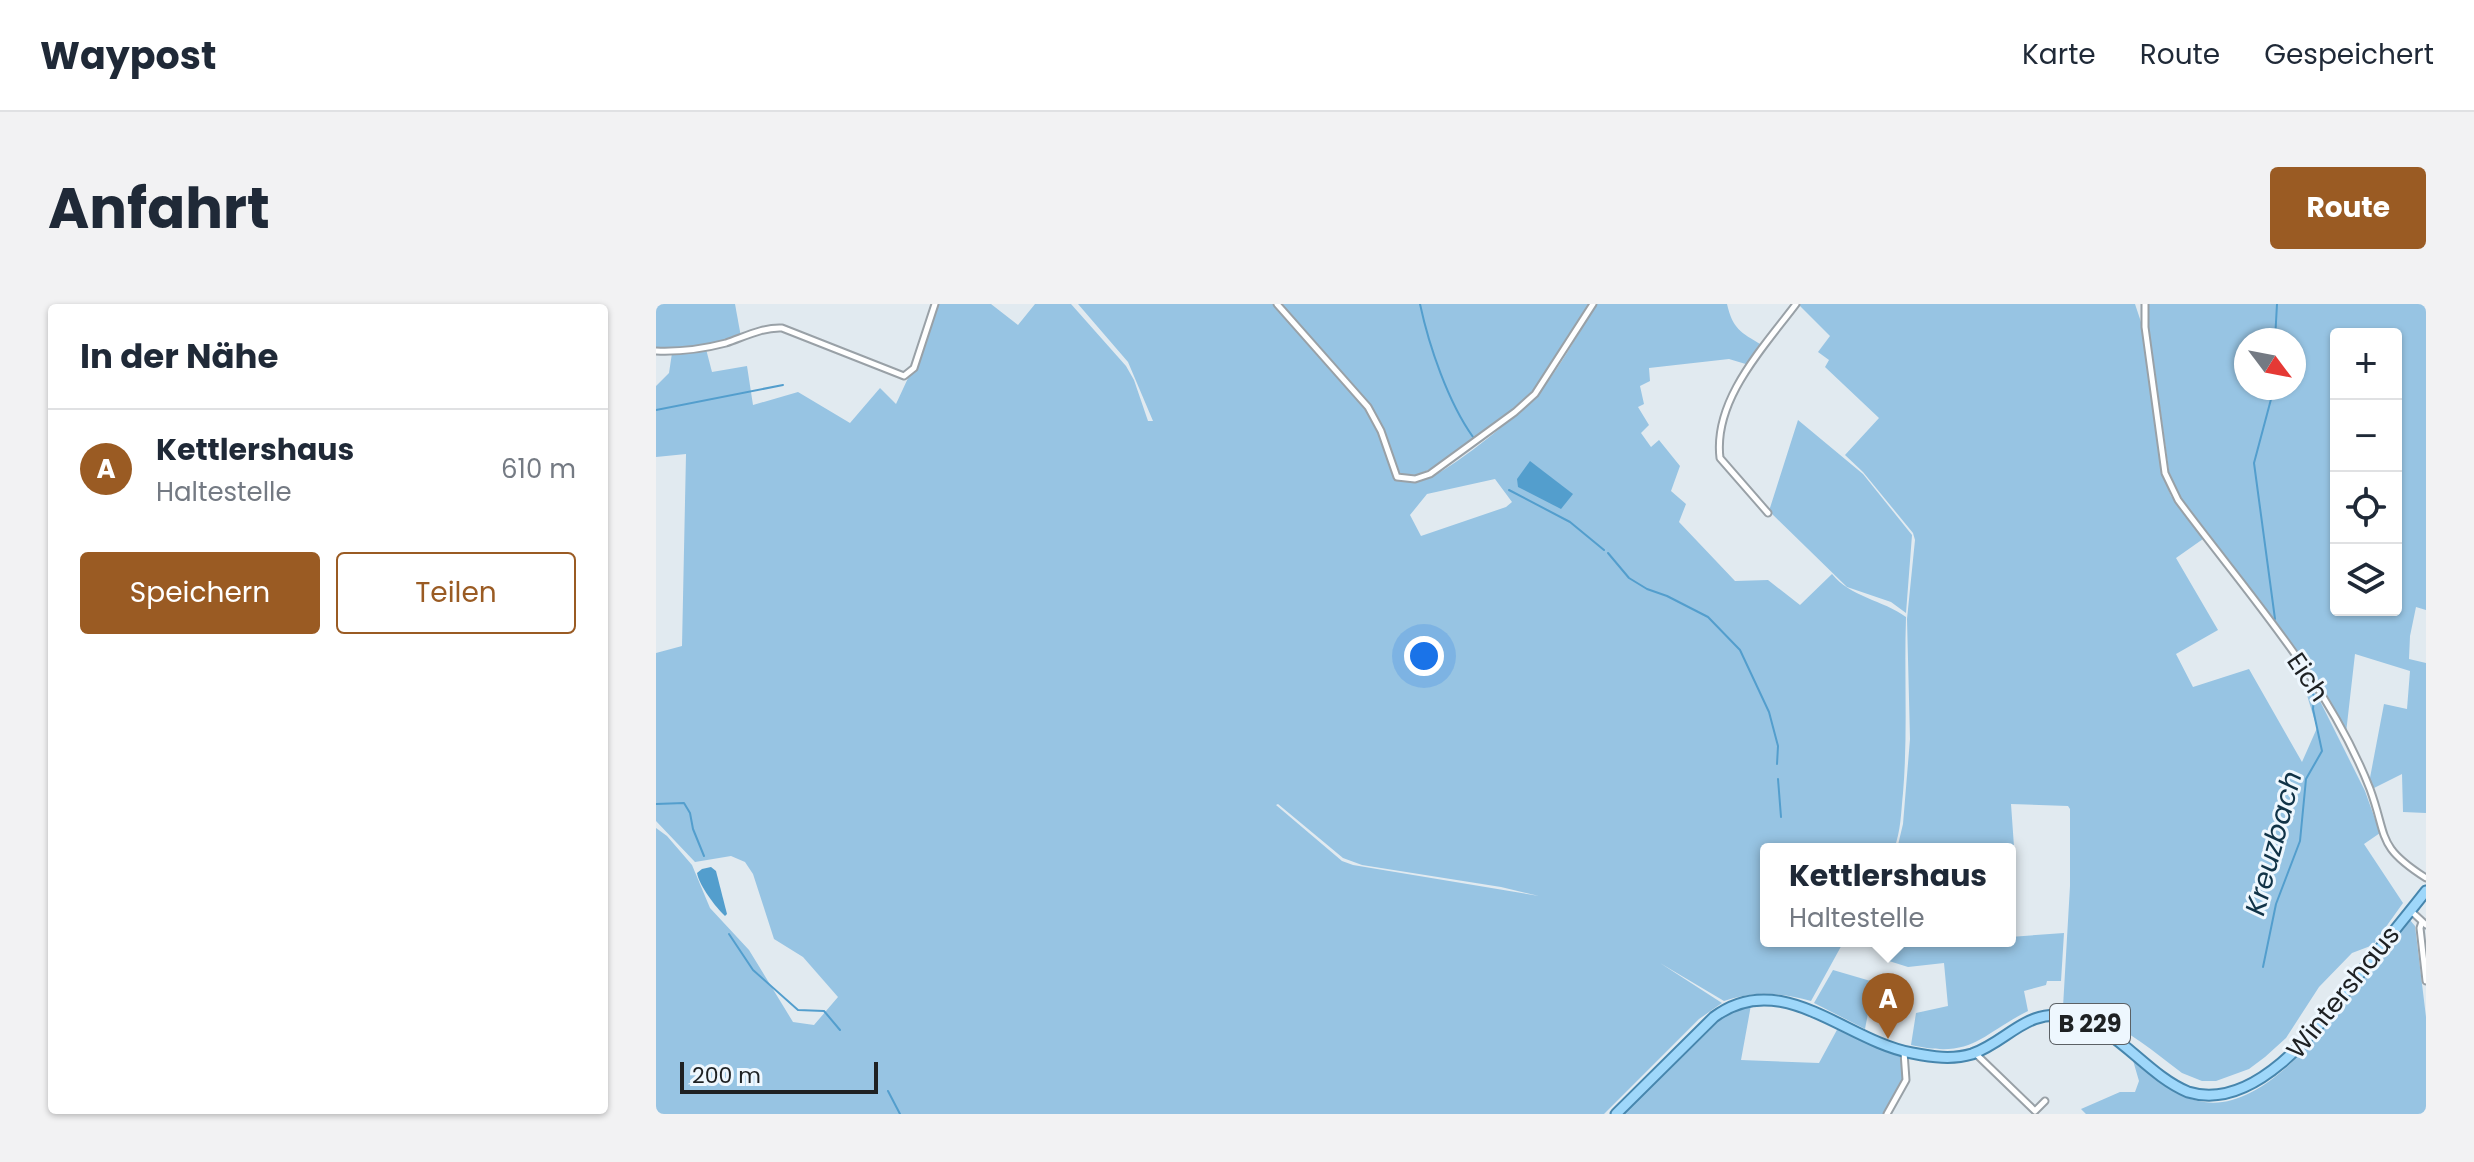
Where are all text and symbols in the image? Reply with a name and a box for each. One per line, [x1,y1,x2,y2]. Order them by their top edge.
text: Waypost [40,29,216,82]
text: Karte [2022,35,2096,74]
text: Route [2140,35,2220,74]
text: Gespeichert [2264,35,2434,74]
button: Route [2270,167,2426,249]
text: Anfahrt [48,169,270,248]
north arrow [2234,328,2306,400]
map controls [2330,328,2402,616]
button: + [2330,328,2402,400]
text: In der Nähe [80,332,278,380]
button: − [2330,400,2402,472]
text: Kettlershaus [156,428,354,471]
text: A [96,451,116,487]
text: 610 m [501,451,576,487]
button: locate [2330,472,2402,544]
text: Haltestelle [156,474,292,510]
button: layers [2330,544,2402,616]
button: Speichern [80,552,320,634]
button: Teilen [336,552,576,634]
your location [1404,636,1444,676]
street label: Eich [2278,645,2338,709]
water label: Kreuzbach [2235,767,2311,920]
popup [1760,843,2016,947]
text: Kettlershaus [1789,854,1987,897]
text: Haltestelle [1789,900,1925,936]
street label: Wintershaus [2278,918,2408,1066]
pin: A [1862,973,1914,1039]
road number: B 229 [2050,1004,2130,1044]
scale bar [680,1058,878,1094]
text: 200 m [692,1060,761,1091]

